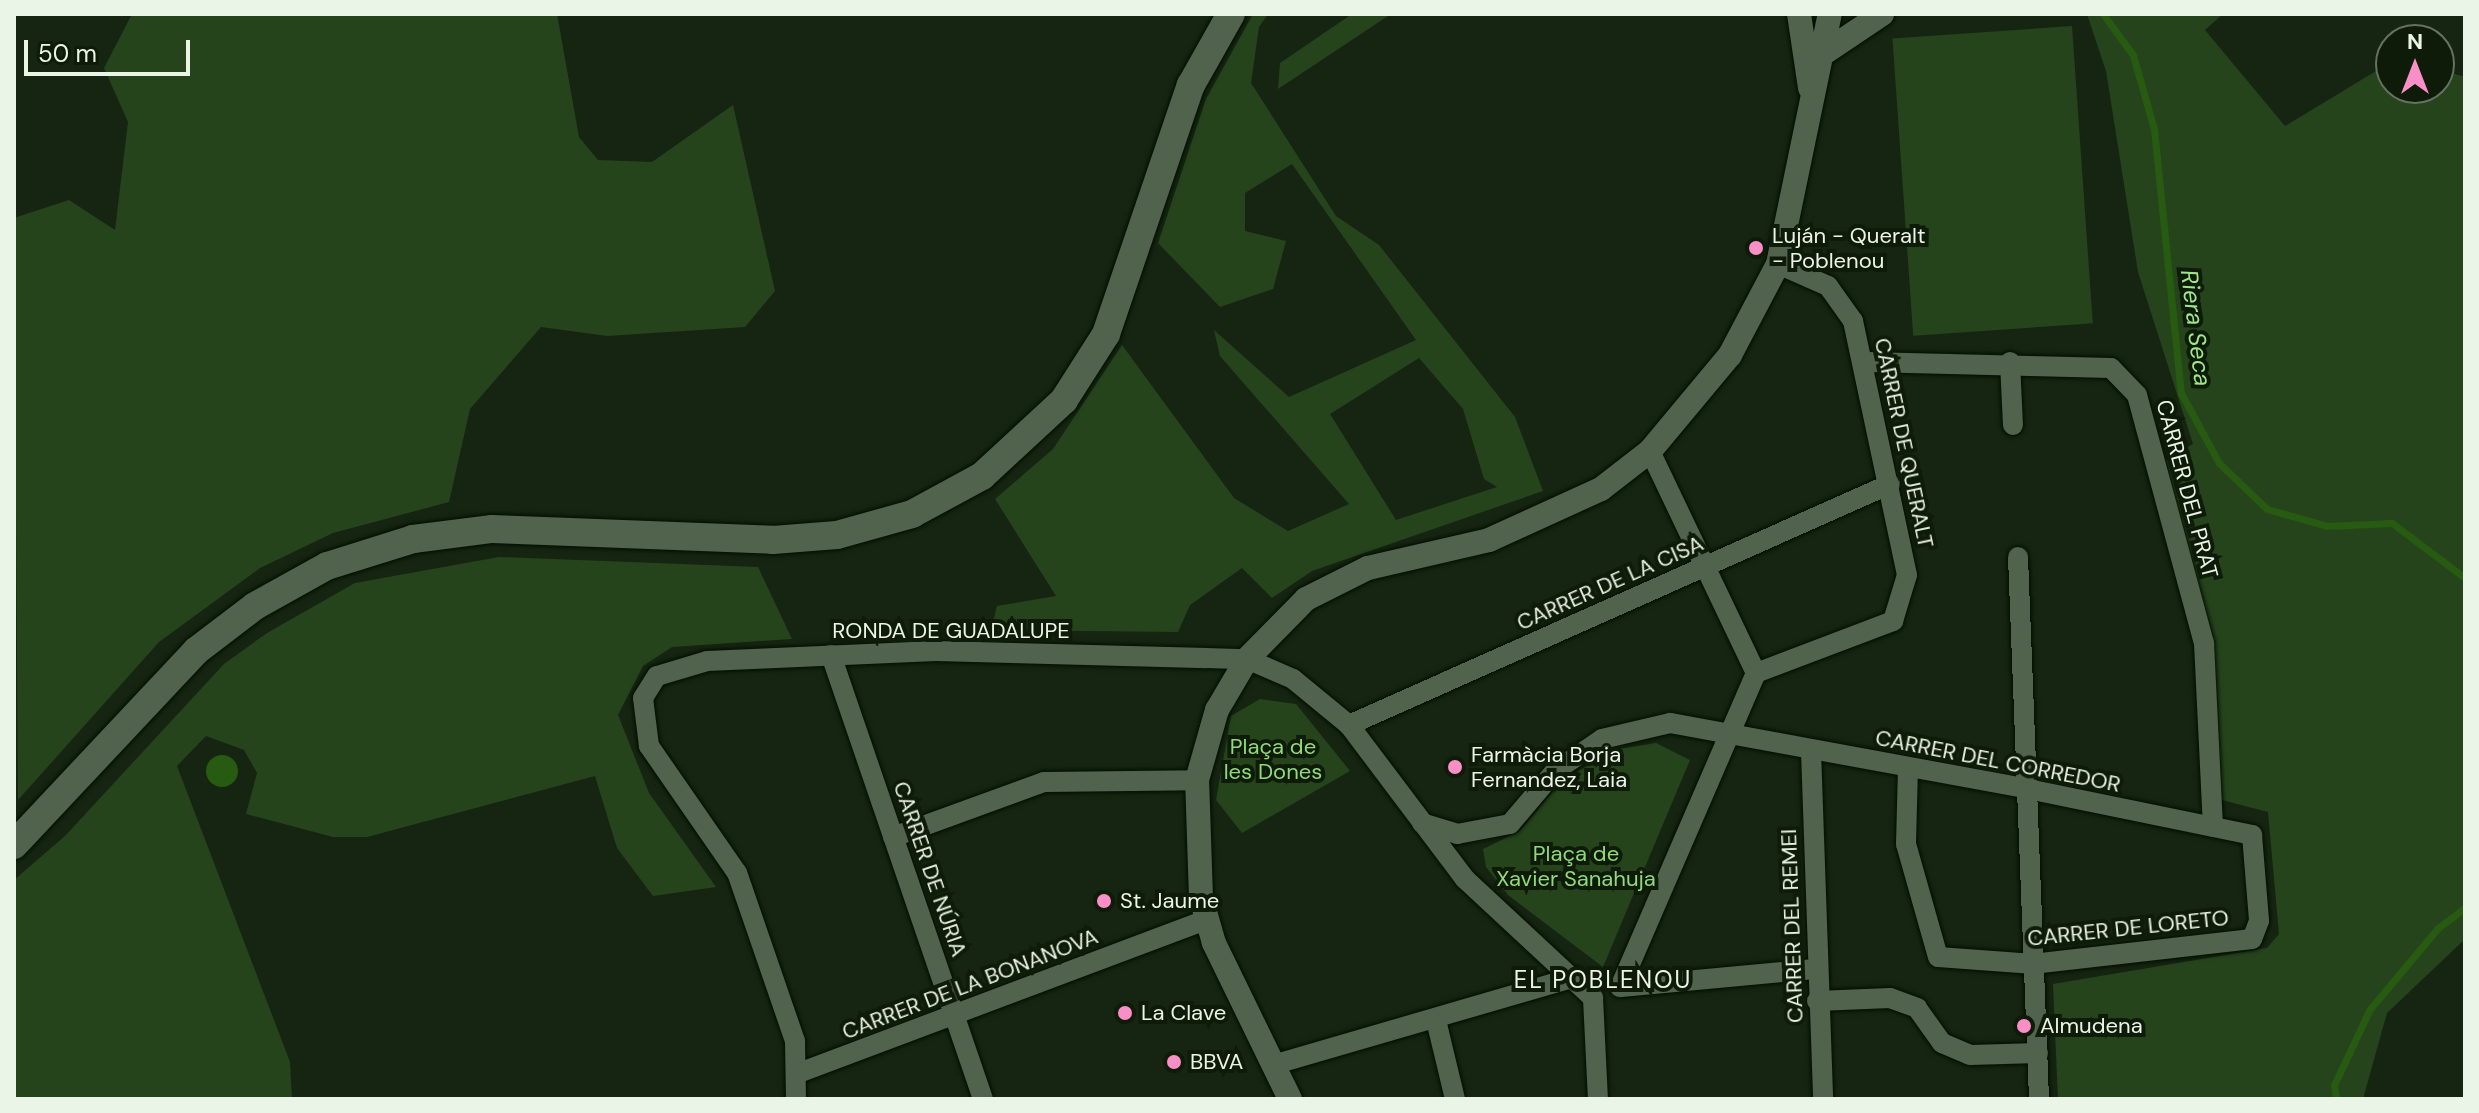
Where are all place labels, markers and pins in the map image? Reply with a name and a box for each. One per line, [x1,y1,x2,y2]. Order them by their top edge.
place label: Luján - Queralt - Poblenou [1772,222,1926,274]
marker: Luján - Queralt - Poblenou [1747,239,1765,257]
place label: Farmàcia Borja Fernandez, Laia [1471,741,1627,792]
marker: Farmàcia Borja Fernandez, Laia [1446,758,1464,776]
place label: St. Jaume [1120,888,1219,914]
marker: St. Jaume [1095,892,1113,910]
place label: La Clave [1141,1000,1226,1026]
marker: La Clave [1116,1004,1134,1022]
place label: Almudena [2040,1013,2143,1039]
marker: Almudena [2015,1017,2033,1035]
place label: BBVA [1190,1049,1243,1075]
marker: BBVA [1165,1053,1183,1071]

